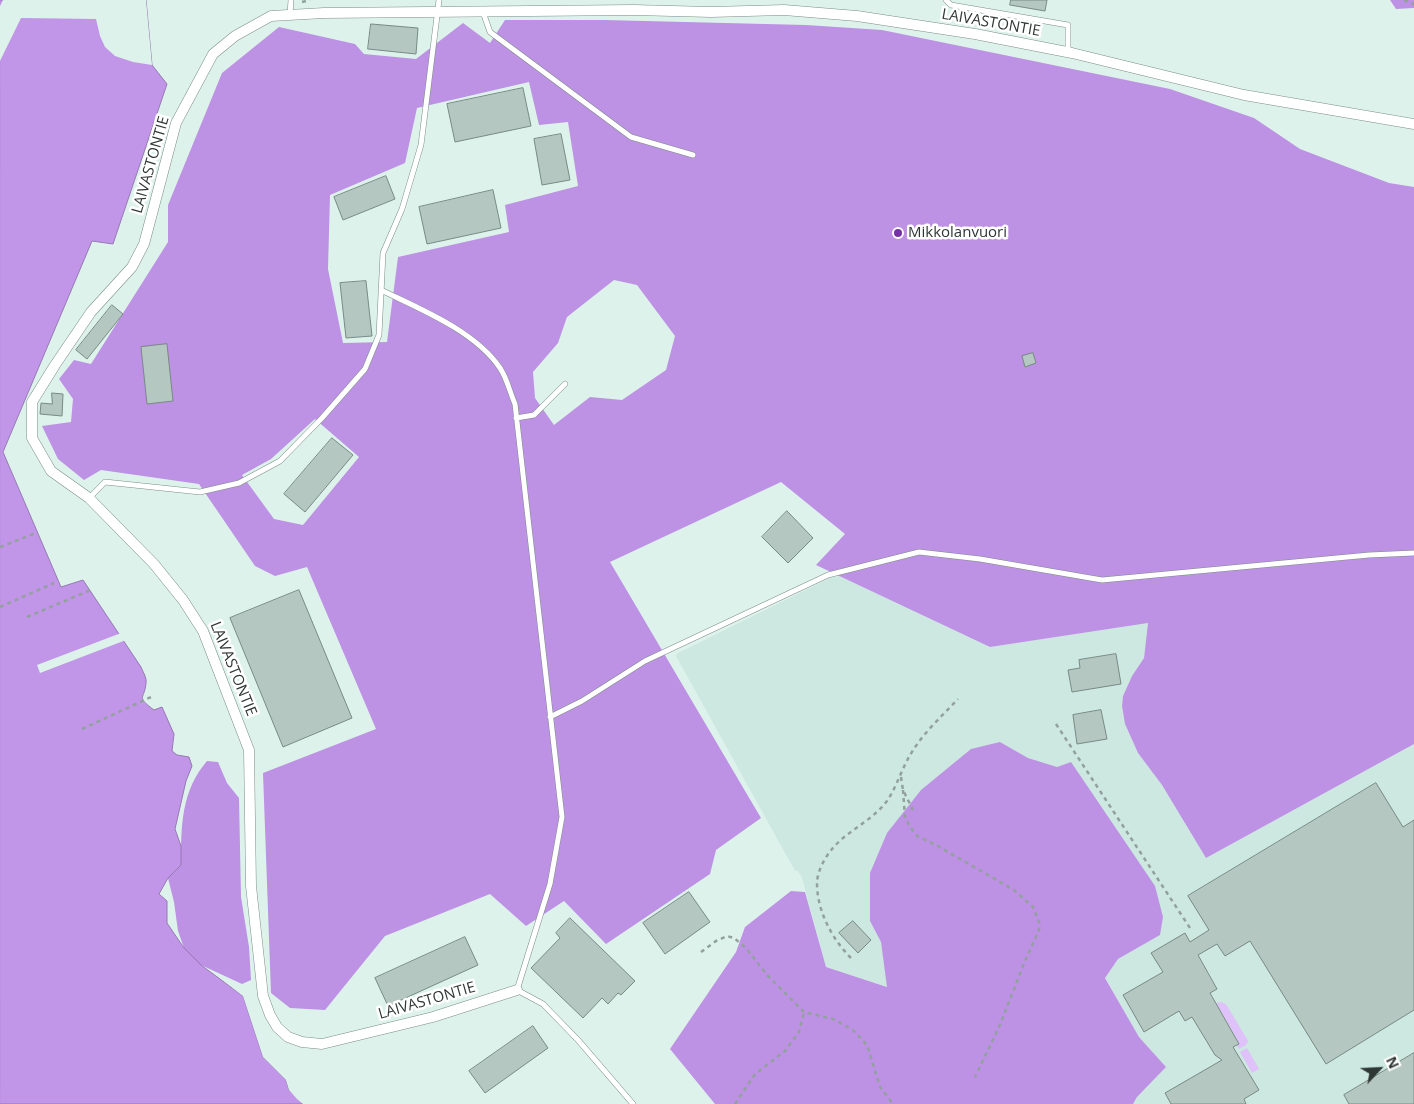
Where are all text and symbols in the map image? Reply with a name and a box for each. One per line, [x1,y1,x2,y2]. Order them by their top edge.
street label: LAIVASTONTIE [940,5,1042,41]
street label: LAIVASTONTIE [129,114,173,216]
place label: Mikkolanvuori [908,224,1007,242]
marker: Mikkolanvuori [892,227,904,239]
street label: LAIVASTONTIE [206,619,260,719]
street label: LAIVASTONTIE [376,979,478,1023]
north arrow [1354,1044,1404,1094]
text: N [1382,1053,1404,1072]

